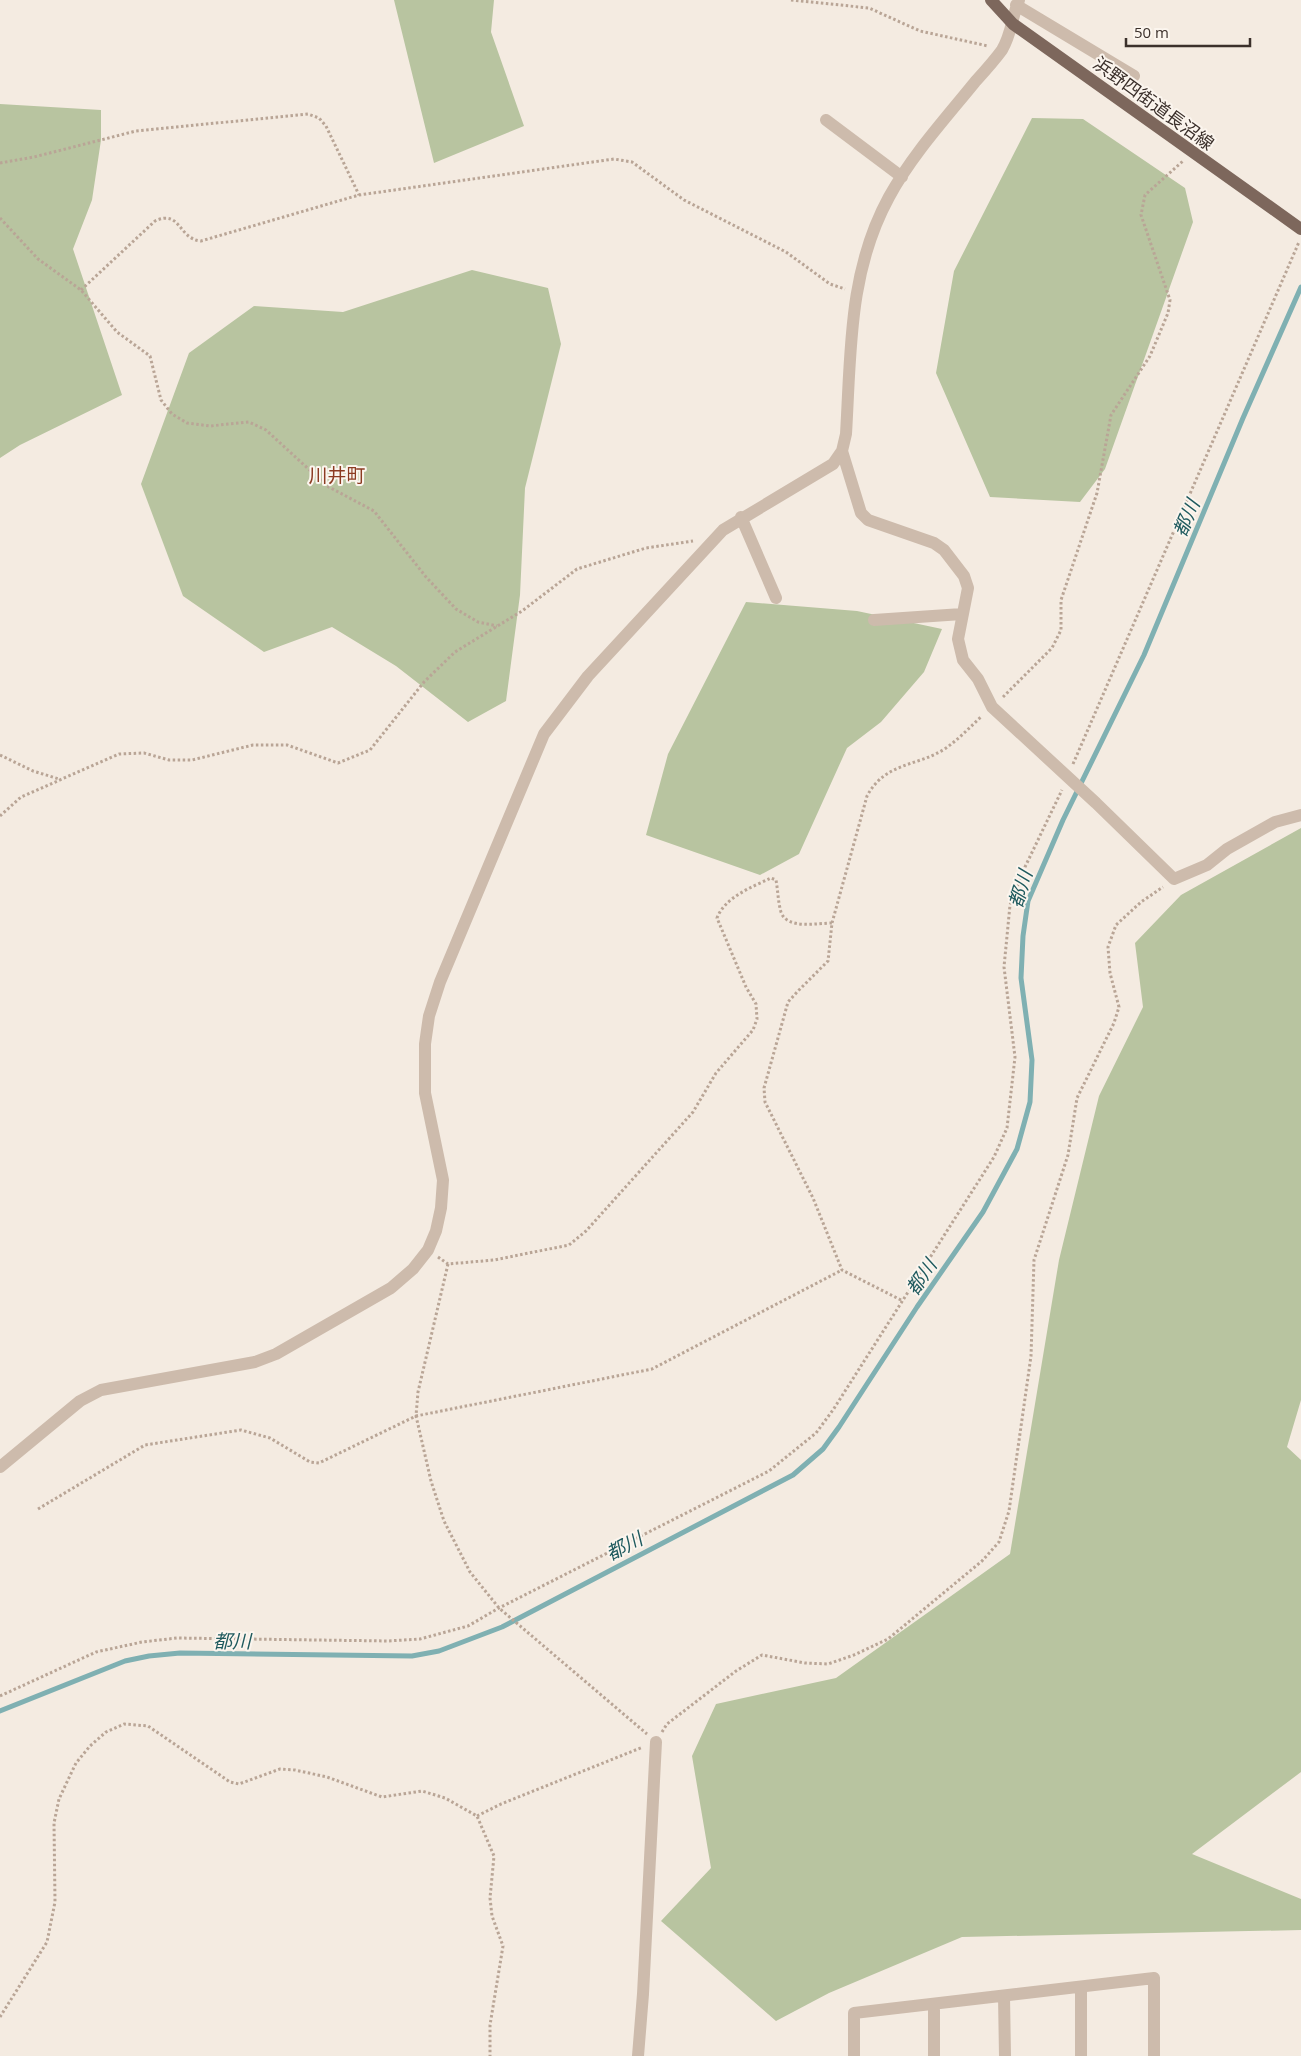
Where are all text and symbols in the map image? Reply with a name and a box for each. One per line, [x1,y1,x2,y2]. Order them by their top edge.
scale bar [1126,15,1250,47]
text: 50 m [1134,22,1169,42]
street label: 浜野四街道長沼線 [1089,51,1219,155]
district label: 川井町 [308,462,366,488]
water label: 都川 [1167,494,1206,541]
water label: 都川 [1002,865,1039,911]
water label: 都川 [900,1252,944,1300]
water label: 都川 [601,1525,649,1566]
water label: 都川 [213,1628,253,1654]

